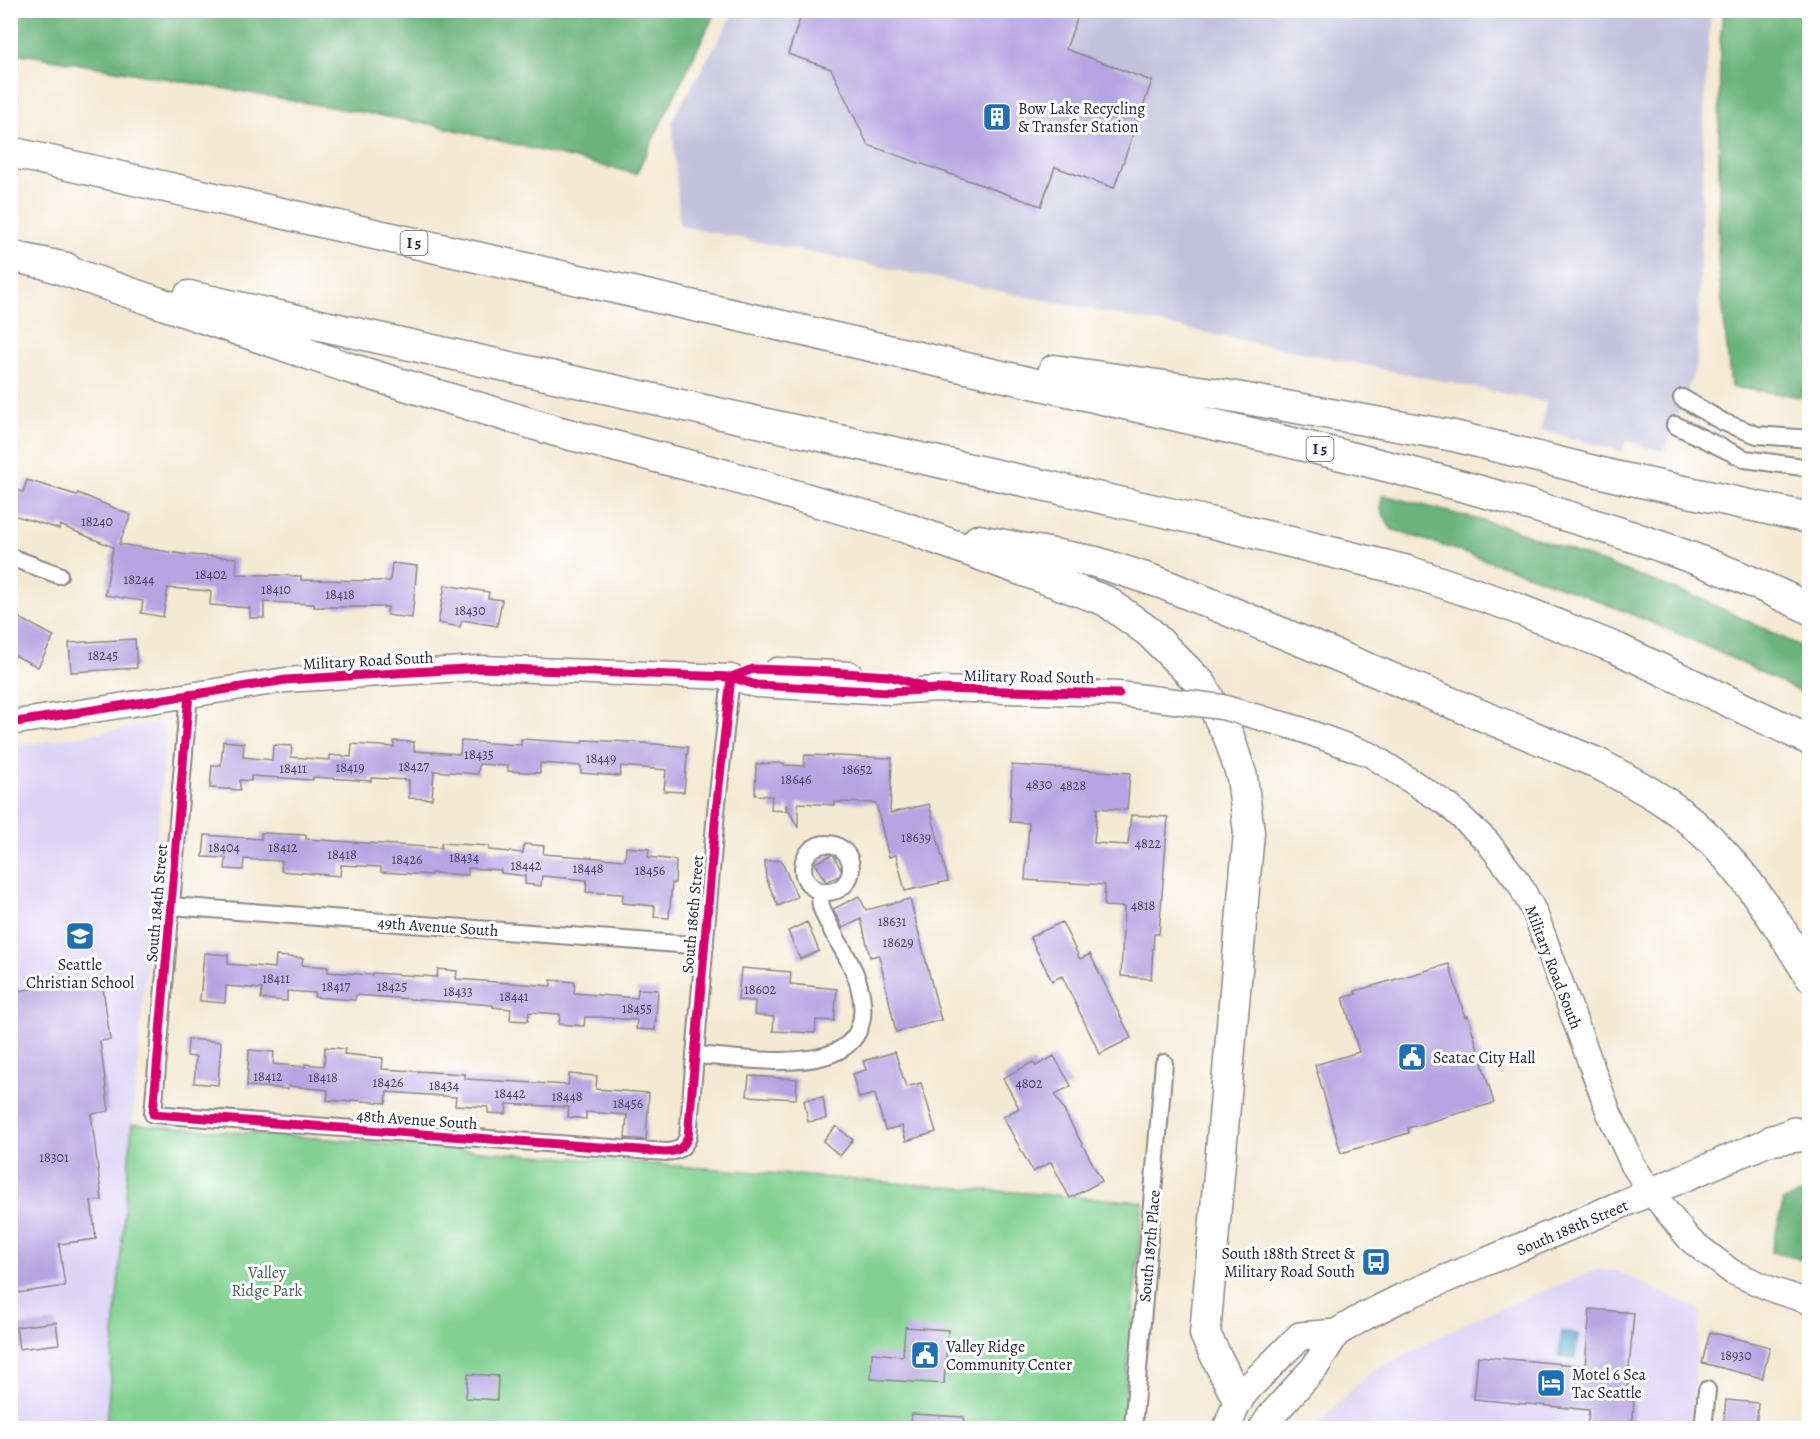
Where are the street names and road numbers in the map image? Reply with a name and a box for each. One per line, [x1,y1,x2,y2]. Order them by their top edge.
road number: I 5 [400,231,428,255]
road number: I 5 [1306,437,1334,461]
street label: Military Road South [302,647,434,675]
street label: Military Road South [963,665,1095,689]
street label: South 184th Street [141,843,173,963]
street label: South 186th Street [677,854,709,974]
street label: Military Road South [1519,902,1587,1033]
street label: 49th Avenue South [377,912,499,942]
street label: 48th Avenue South [356,1105,479,1135]
street label: South 187th Place [1134,1189,1166,1303]
street label: South 188th Street [1513,1195,1632,1261]

